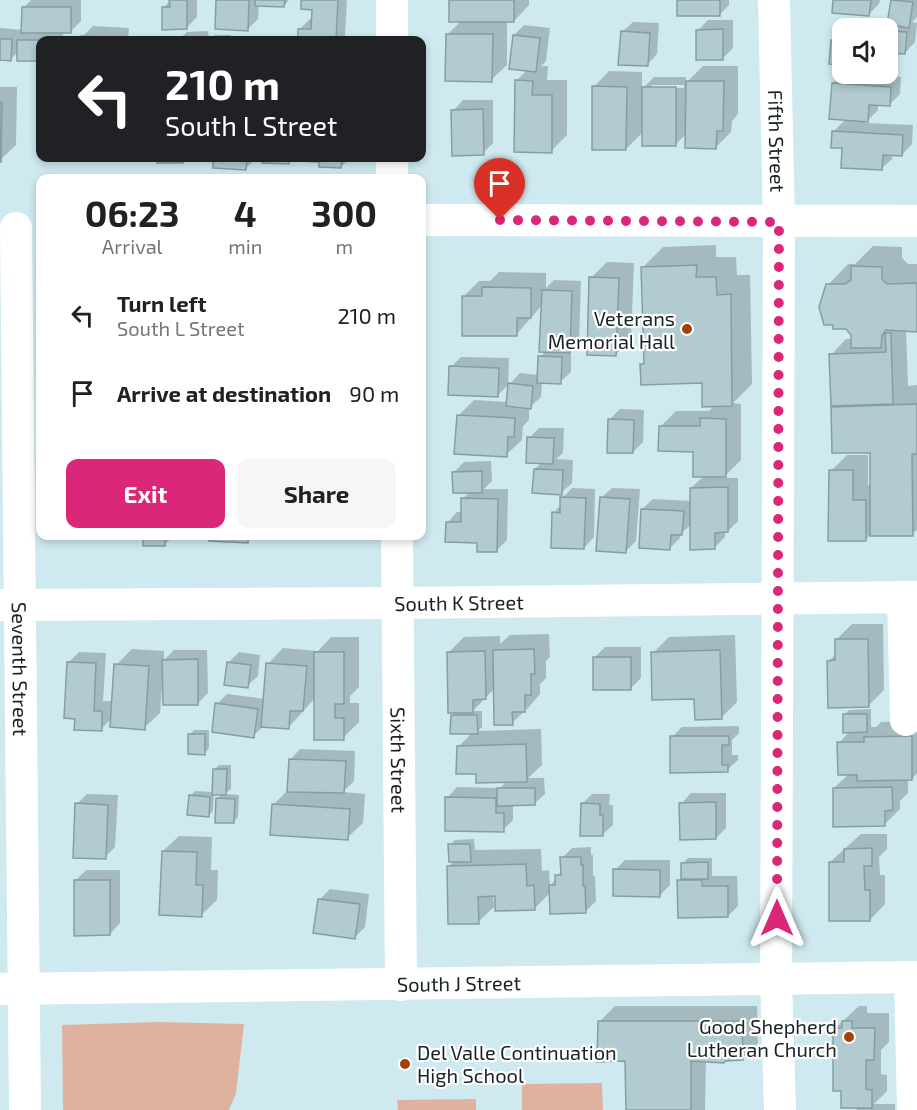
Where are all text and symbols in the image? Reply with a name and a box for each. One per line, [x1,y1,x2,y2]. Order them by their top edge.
map controls [832,18,898,84]
button: sound [832,18,898,84]
text: 210 m [165,58,280,108]
icon: left [66,60,144,138]
street label: Fifth Street [764,89,790,193]
text: South L Street [165,109,337,141]
pin [474,158,525,220]
icon: arrive [483,167,516,200]
text: 06:23 [85,191,179,234]
text: 4 [234,191,257,234]
text: 300 [311,191,377,234]
text: Arrival [102,234,163,258]
text: min [228,234,262,258]
text: m [335,234,353,258]
text: Turn left [117,290,206,316]
icon: left [66,299,99,332]
text: 210 m [337,302,396,328]
place label: Veterans Memorial Hall [548,306,675,353]
text: South L Street [117,316,245,340]
marker: Veterans Memorial Hall [680,322,694,336]
icon: arrive [66,377,99,410]
text: Arrive at destination [117,380,331,406]
text: 90 m [349,380,399,406]
button: Exit [66,459,225,528]
button: Share [237,459,396,528]
street label: South K Street [394,590,524,615]
street label: Seventh Street [8,602,33,737]
street label: Sixth Street [387,707,411,814]
position arrow [745,886,809,950]
street label: South J Street [397,970,522,996]
place label: Good Shepherd Lutheran Church [687,1014,837,1061]
marker: Good Shepherd Lutheran Church [842,1030,856,1044]
place label: Del Valle Continuation High School [417,1040,617,1087]
marker: Del Valle Continuation High School [398,1057,412,1071]

